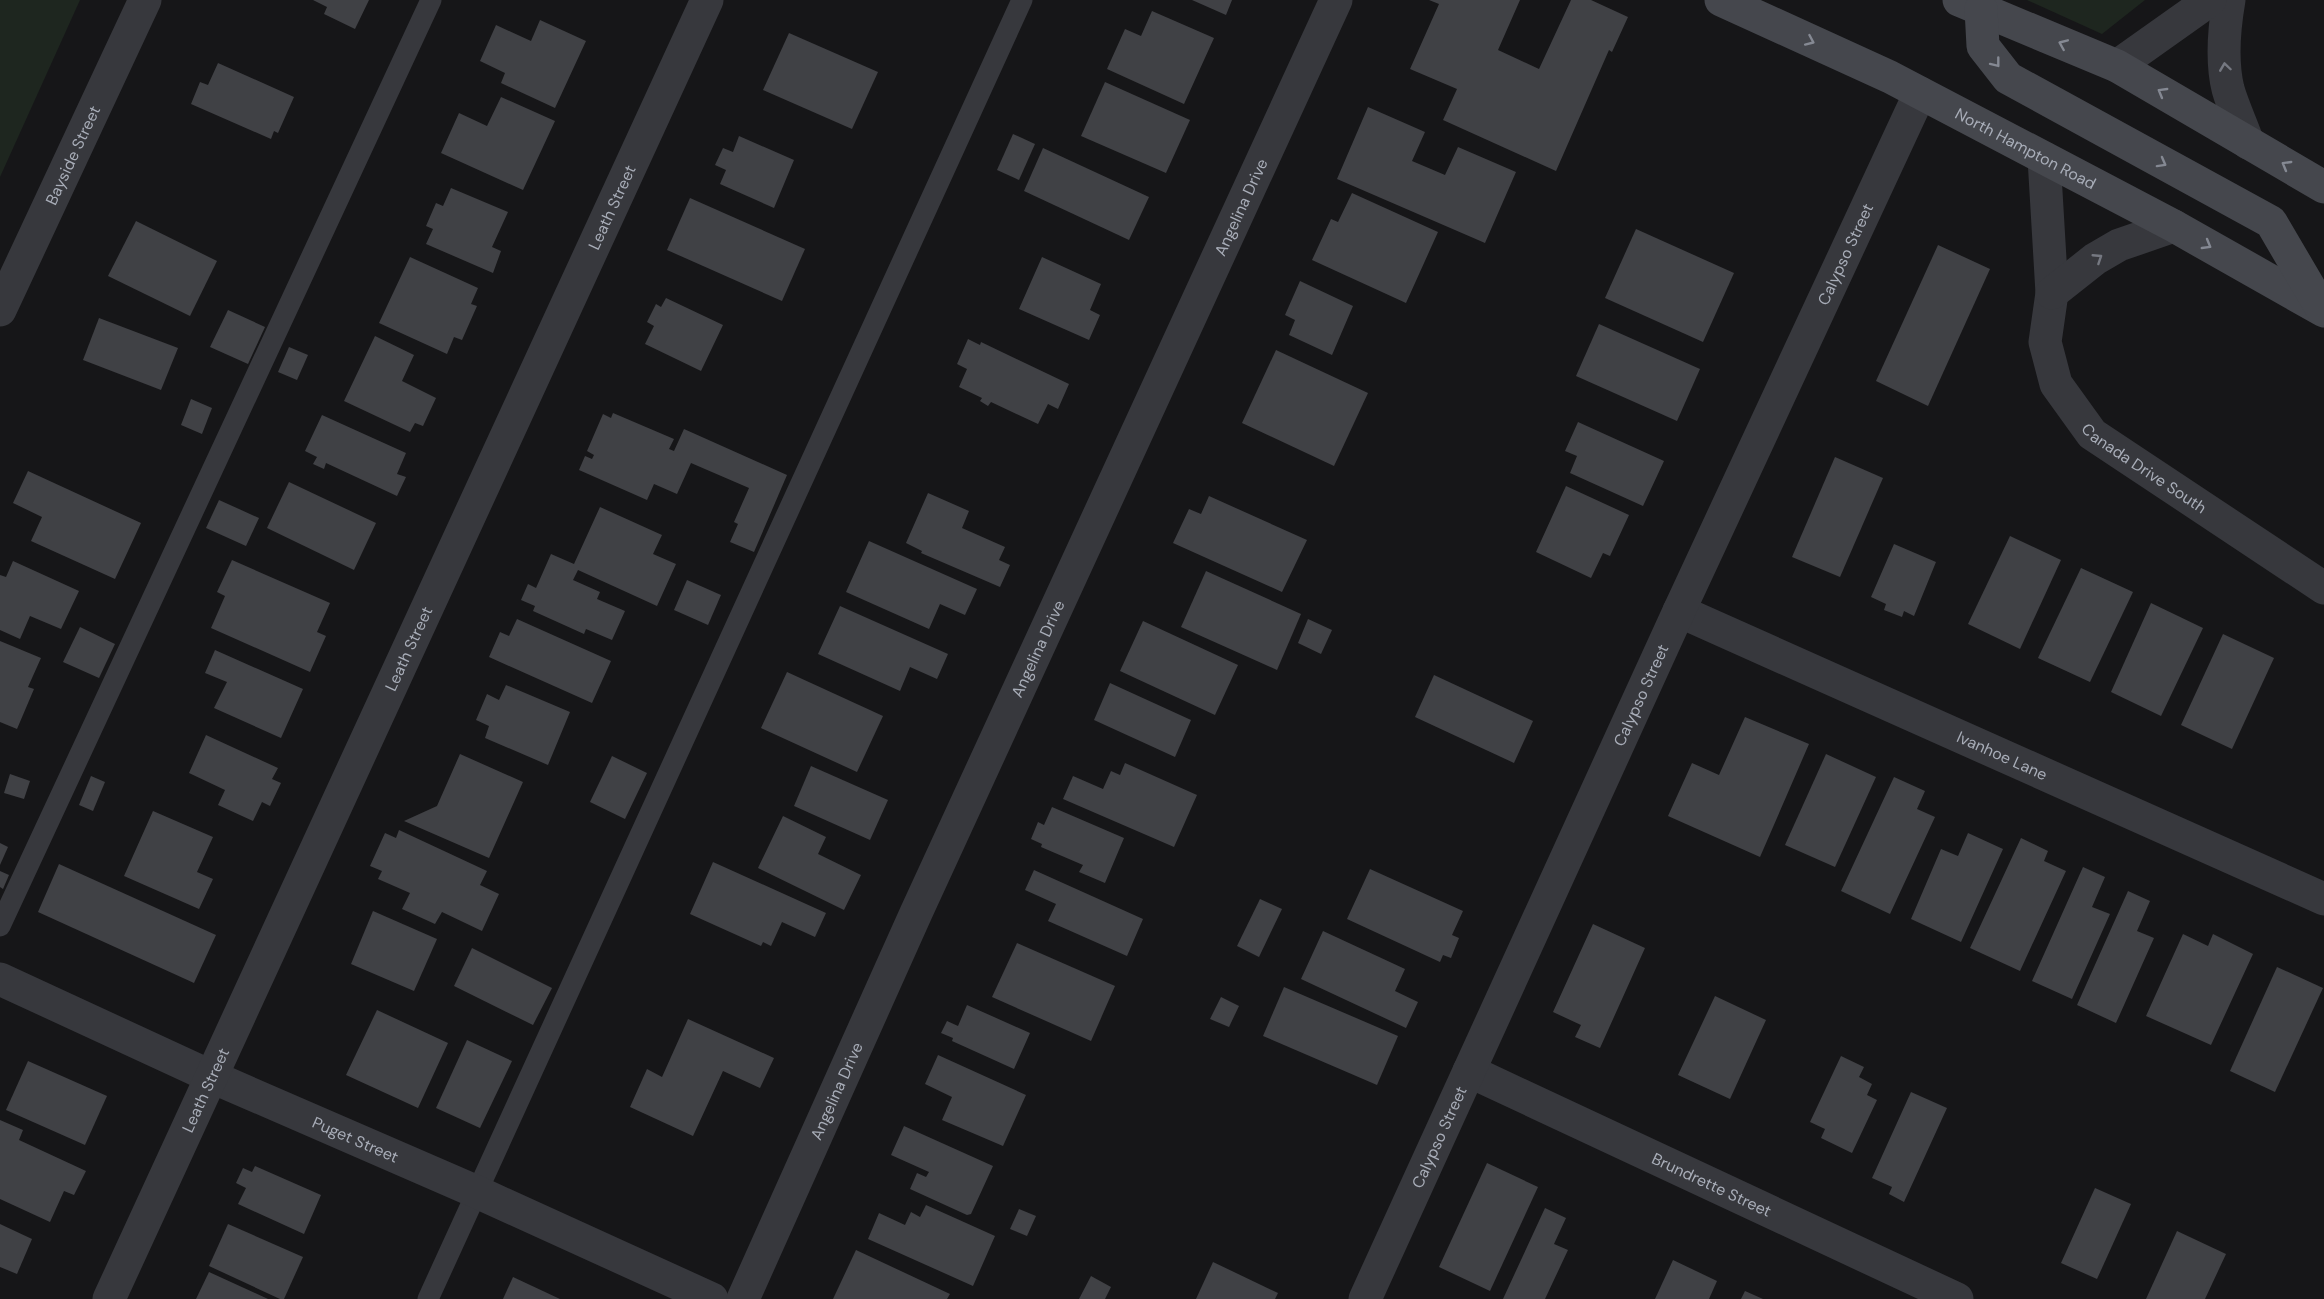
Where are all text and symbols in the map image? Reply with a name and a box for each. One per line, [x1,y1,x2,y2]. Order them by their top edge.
one-way arrow [1804,34,1815,46]
one-way arrow [2059,39,2070,51]
one-way arrow [1988,56,1999,67]
one-way arrow [2220,62,2232,72]
one-way arrow [2157,88,2168,99]
street label: Bayside Street [41,102,105,208]
street label: North Hampton Road [1951,103,2100,194]
street label: Angelina Drive [1210,155,1273,259]
one-way arrow [2156,155,2166,167]
one-way arrow [2282,160,2292,172]
street label: Leath Street [584,162,641,253]
street label: Calypso Street [1813,200,1878,308]
one-way arrow [2201,238,2211,249]
one-way arrow [2091,254,2102,265]
street label: Canada Drive South [2077,419,2211,518]
street label: Angelina Drive [1007,597,1070,701]
street label: Leath Street [380,603,437,694]
street label: Calypso Street [1609,641,1674,750]
street label: Ivanhoe Lane [1953,726,2051,785]
street label: Angelina Drive [806,1039,868,1143]
street label: Leath Street [177,1045,234,1136]
street label: Calypso Street [1407,1083,1472,1192]
street label: Puget Street [309,1112,402,1168]
street label: Brundrette Street [1648,1148,1775,1222]

